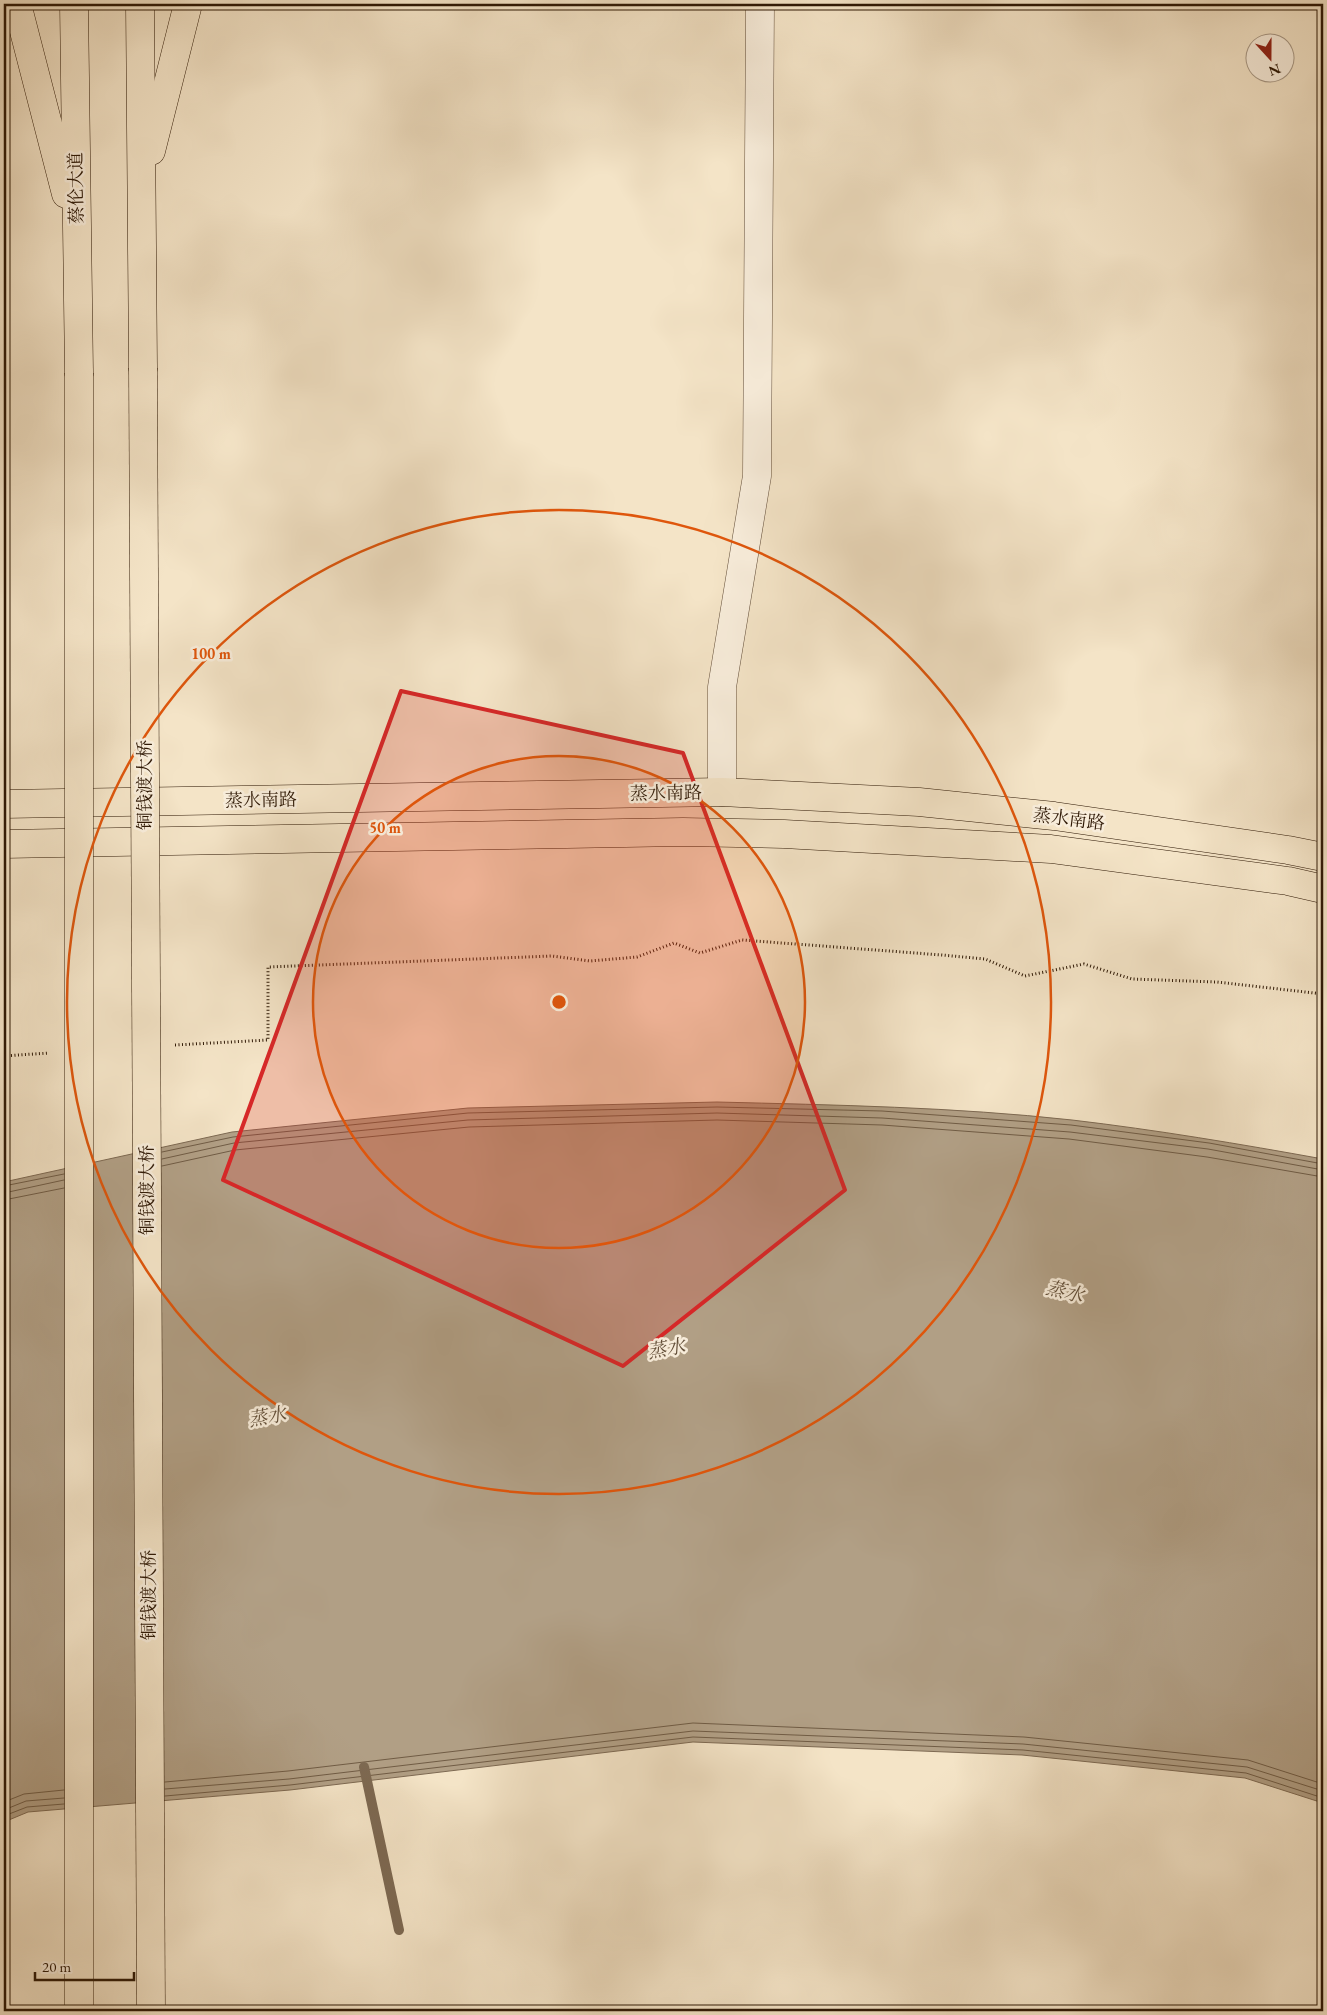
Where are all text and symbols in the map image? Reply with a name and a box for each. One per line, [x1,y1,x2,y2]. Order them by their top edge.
north arrow [1244,32,1294,82]
text: N [1266,60,1283,81]
street label: 蔡伦大道 [63,152,88,224]
text: 100 m [191,644,231,663]
street label: 铜钱渡大桥 [133,740,156,830]
street label: 蒸水南路 [630,780,702,805]
street label: 蒸水南路 [225,787,297,812]
street label: 蒸水南路 [1032,803,1106,834]
text: 50 m [369,818,401,837]
centre of rings [550,993,568,1011]
street label: 铜钱渡大桥 [135,1145,158,1235]
water label: 蒸水 [1043,1275,1088,1309]
water label: 蒸水 [645,1333,689,1364]
water label: 蒸水 [246,1401,290,1432]
street label: 铜钱渡大桥 [137,1550,160,1640]
scale bar [35,1950,134,1982]
text: 20 m [42,1957,71,1976]

